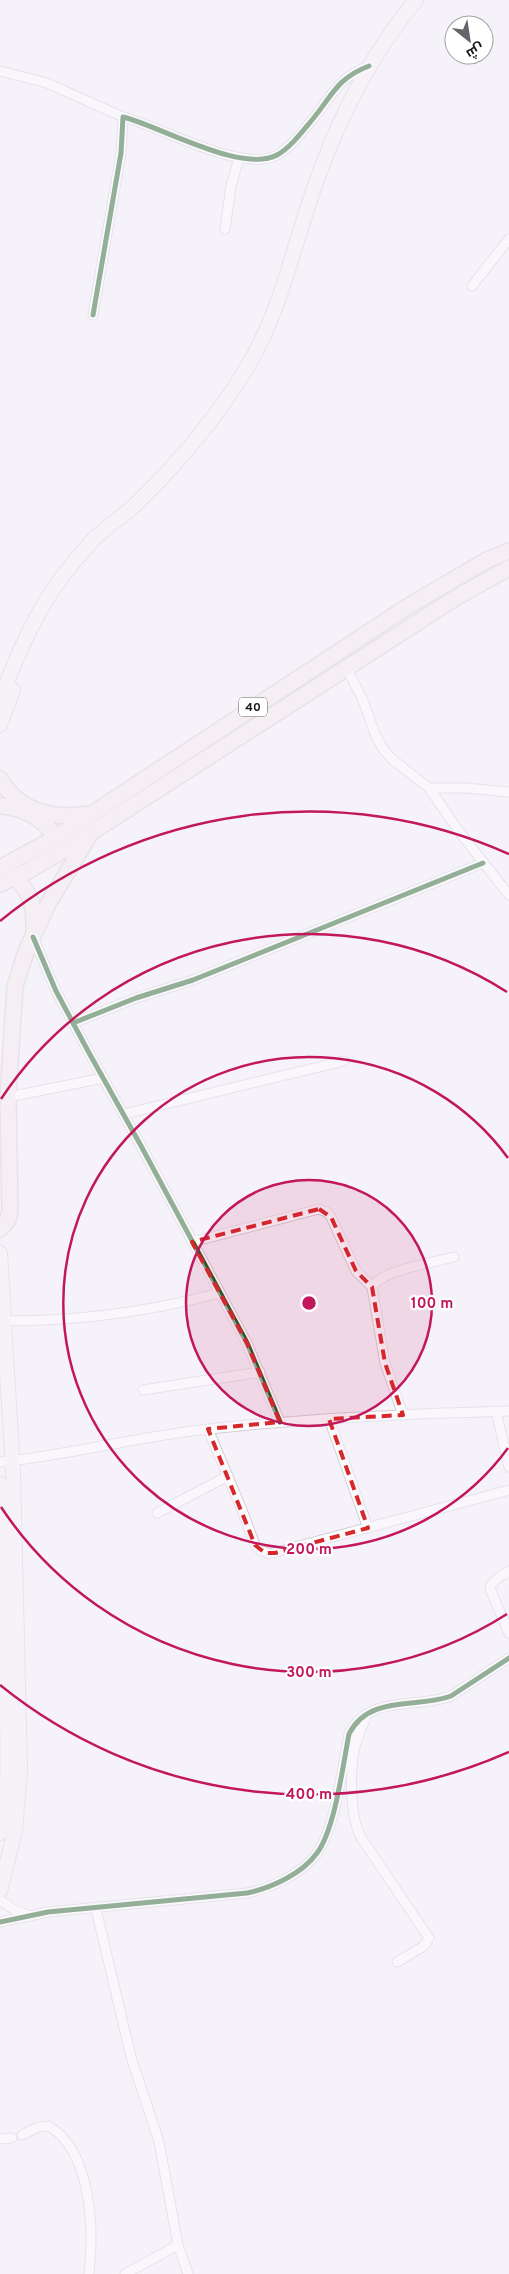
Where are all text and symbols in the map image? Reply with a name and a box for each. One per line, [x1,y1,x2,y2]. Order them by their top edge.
north arrow [444,15,494,65]
text: ش [463,38,487,63]
road number: 40 [239,698,267,716]
centre of rings [300,1294,318,1312]
text: 100 m [411,1295,453,1314]
text: 200 m [286,1541,332,1560]
text: 300 m [286,1664,332,1683]
text: 400 m [286,1786,332,1805]

